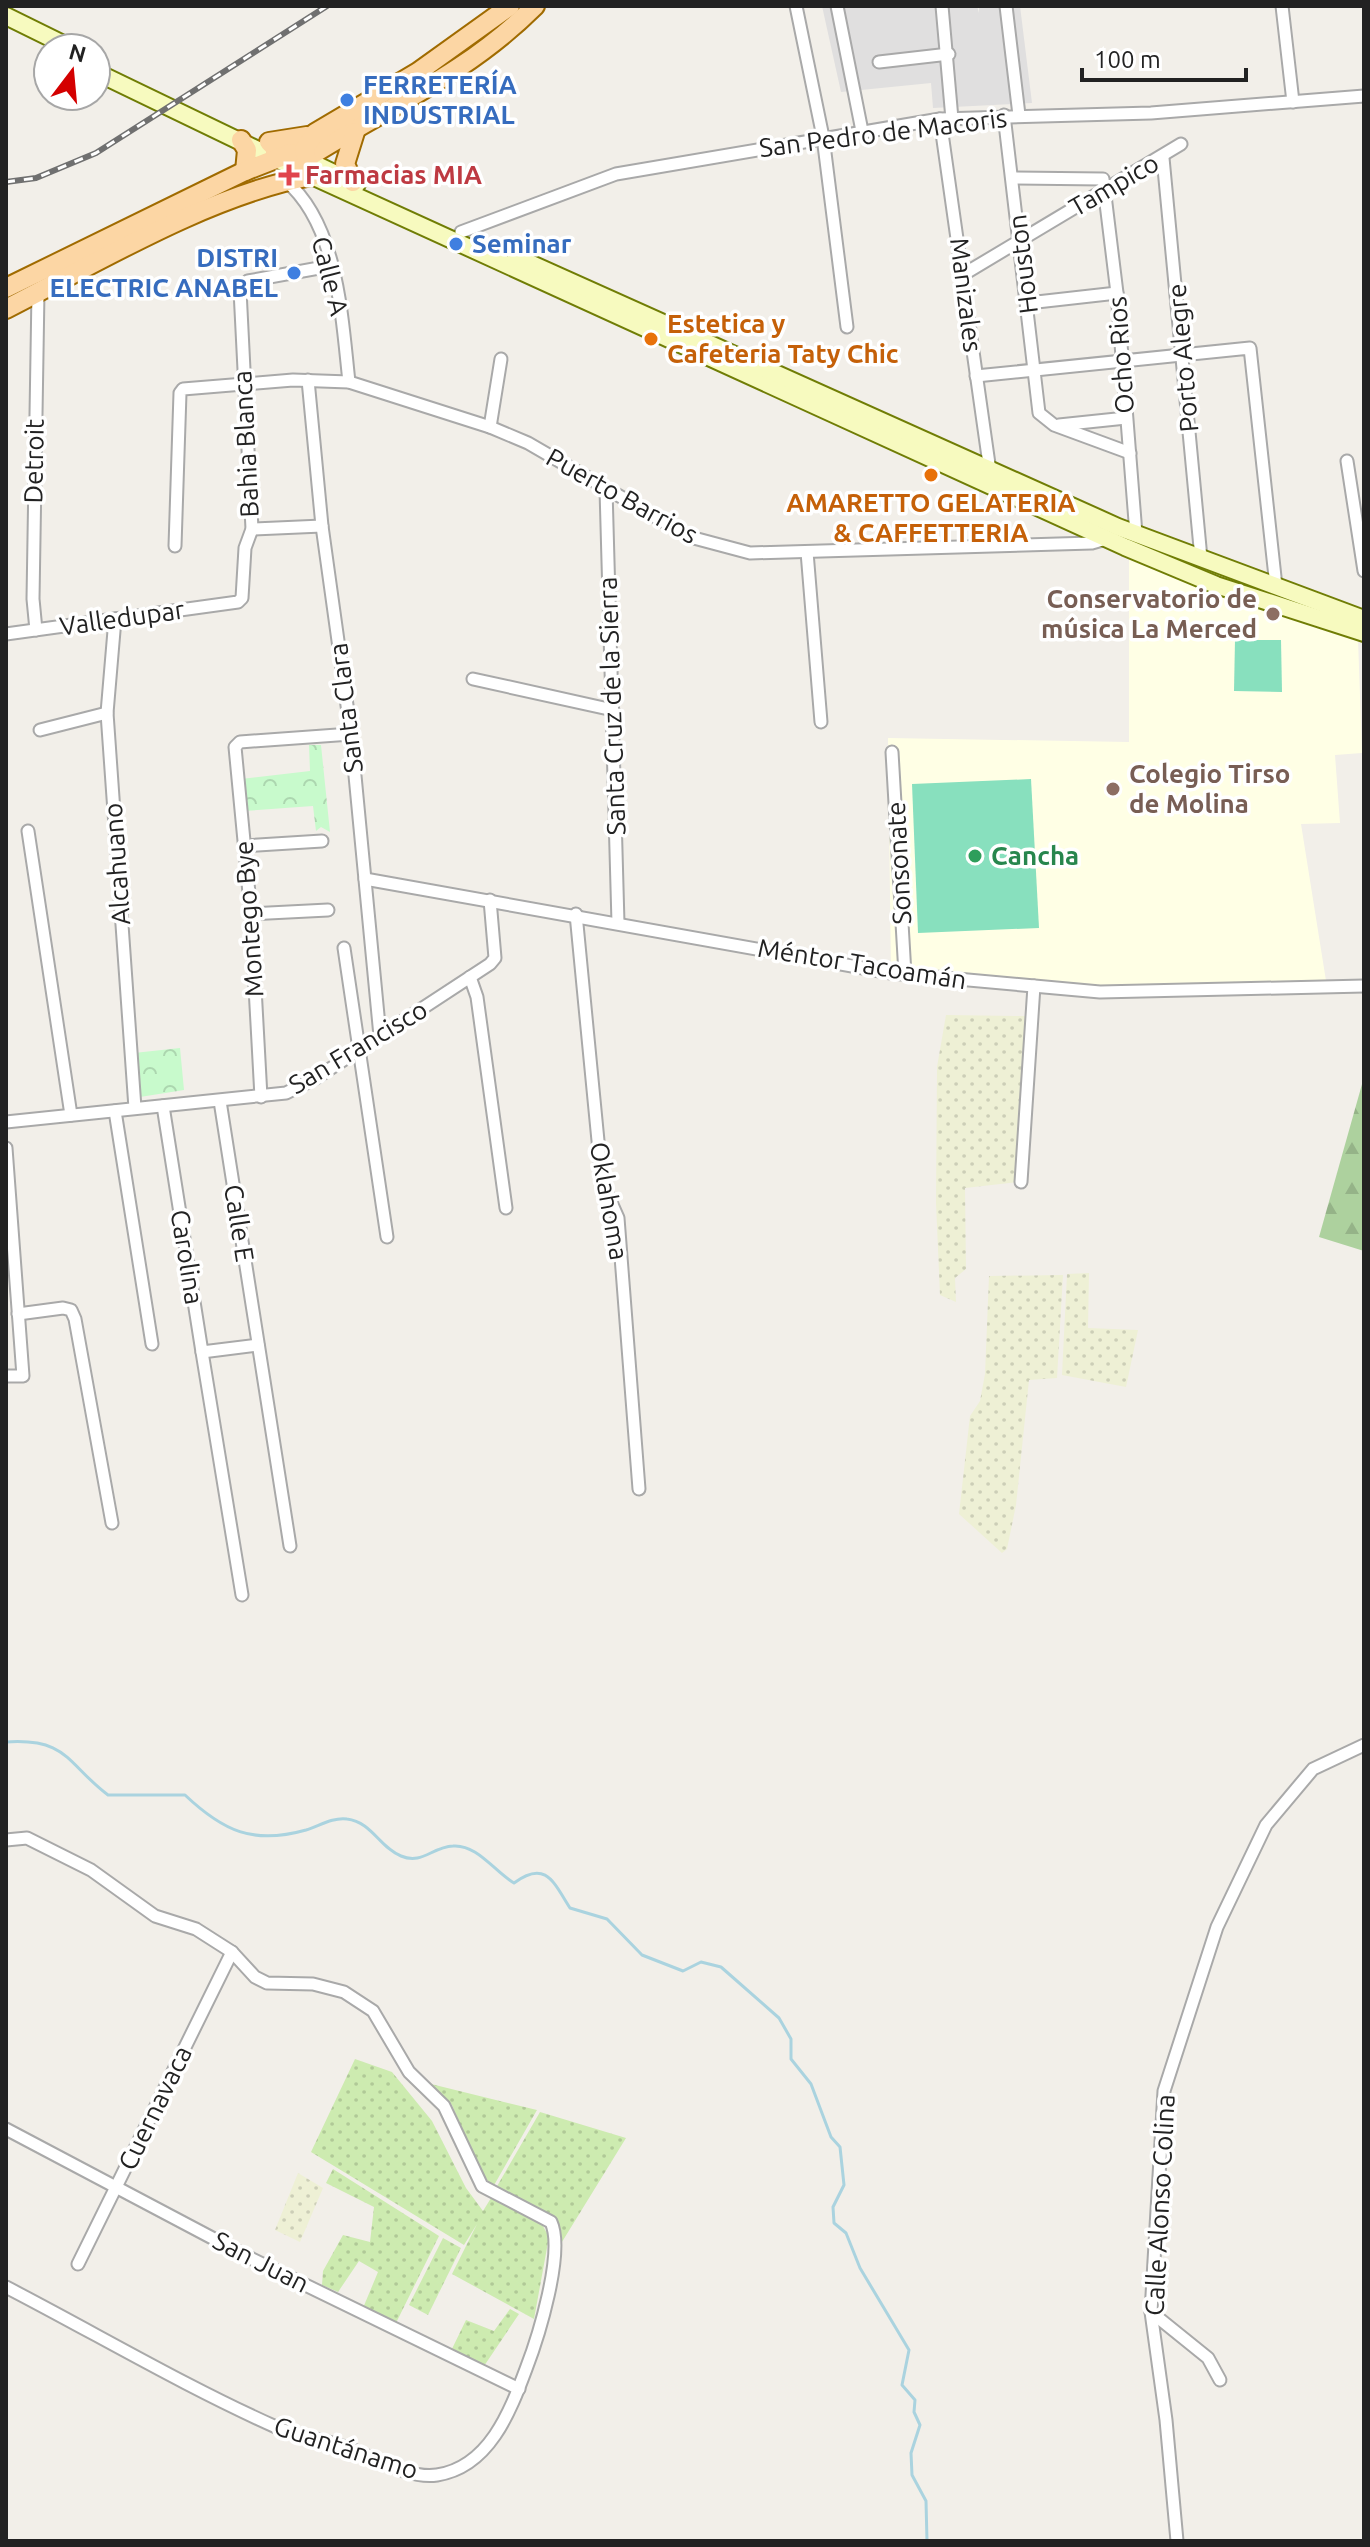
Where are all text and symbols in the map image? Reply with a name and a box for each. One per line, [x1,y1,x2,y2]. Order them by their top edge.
north arrow [32,32,112,112]
scale bar [1082,32,1246,82]
text: N [66,38,89,67]
text: 100 m [1094,46,1161,73]
place label: FERRETERÍA INDUSTRIAL [363,69,518,129]
marker: FERRETERÍA INDUSTRIAL [338,91,356,109]
street label: San Pedro de Macoris [757,103,1009,162]
street label: Tampico [1064,148,1163,222]
place label: Farmacias MIA [305,160,483,189]
marker: Farmacias MIA [280,166,298,184]
street label: Houston [1002,213,1043,315]
place label: Seminar [472,229,572,258]
street label: Calle A [307,233,354,318]
marker: Seminar [447,235,465,253]
street label: Manizales [945,236,988,354]
place label: DISTRI ELECTRIC ANABEL [50,243,278,302]
marker: DISTRI ELECTRIC ANABEL [285,264,303,282]
street label: Porto Alegre [1162,283,1203,433]
street label: Ocho Rios [1102,296,1139,415]
place label: Estetica y Cafeteria Taty Chic [667,309,899,368]
marker: Estetica y Cafeteria Taty Chic [642,330,660,348]
street label: Bahia Blanca [227,370,264,518]
street label: Detroit [18,418,49,503]
street label: Puerto Barrios [542,442,703,549]
marker: AMARETTO GELATERIA & CAFFETTERIA [922,466,940,484]
place label: AMARETTO GELATERIA & CAFFETTERIA [786,488,1076,547]
street label: Santa Cruz de la Sierra [592,576,631,836]
place label: Conservatorio de música La Merced [1041,584,1257,643]
street label: Valledupar [58,594,186,641]
marker: Conservatorio de música La Merced [1264,605,1282,623]
street label: Santa Clara [323,641,368,775]
place label: Colegio Tirso de Molina [1129,759,1290,818]
marker: Colegio Tirso de Molina [1104,780,1122,798]
street label: Sonsonate [881,801,916,925]
street label: Alcahuano [98,802,135,926]
street label: Montego Bye [229,840,268,998]
place label: Cancha [991,841,1079,870]
marker: Cancha [966,847,984,865]
street label: Méntor Tacoamán [756,933,969,994]
street label: San Francisco [283,994,432,1099]
street label: Oklahoma [585,1140,634,1262]
street label: Calle E [219,1182,260,1264]
street label: Carolina [166,1207,209,1306]
street label: Cuernavaca [112,2041,197,2175]
street label: Calle Alonso Colina [1139,2093,1180,2317]
street label: San Juan [208,2225,314,2298]
street label: Guantánamo [270,2411,422,2484]

